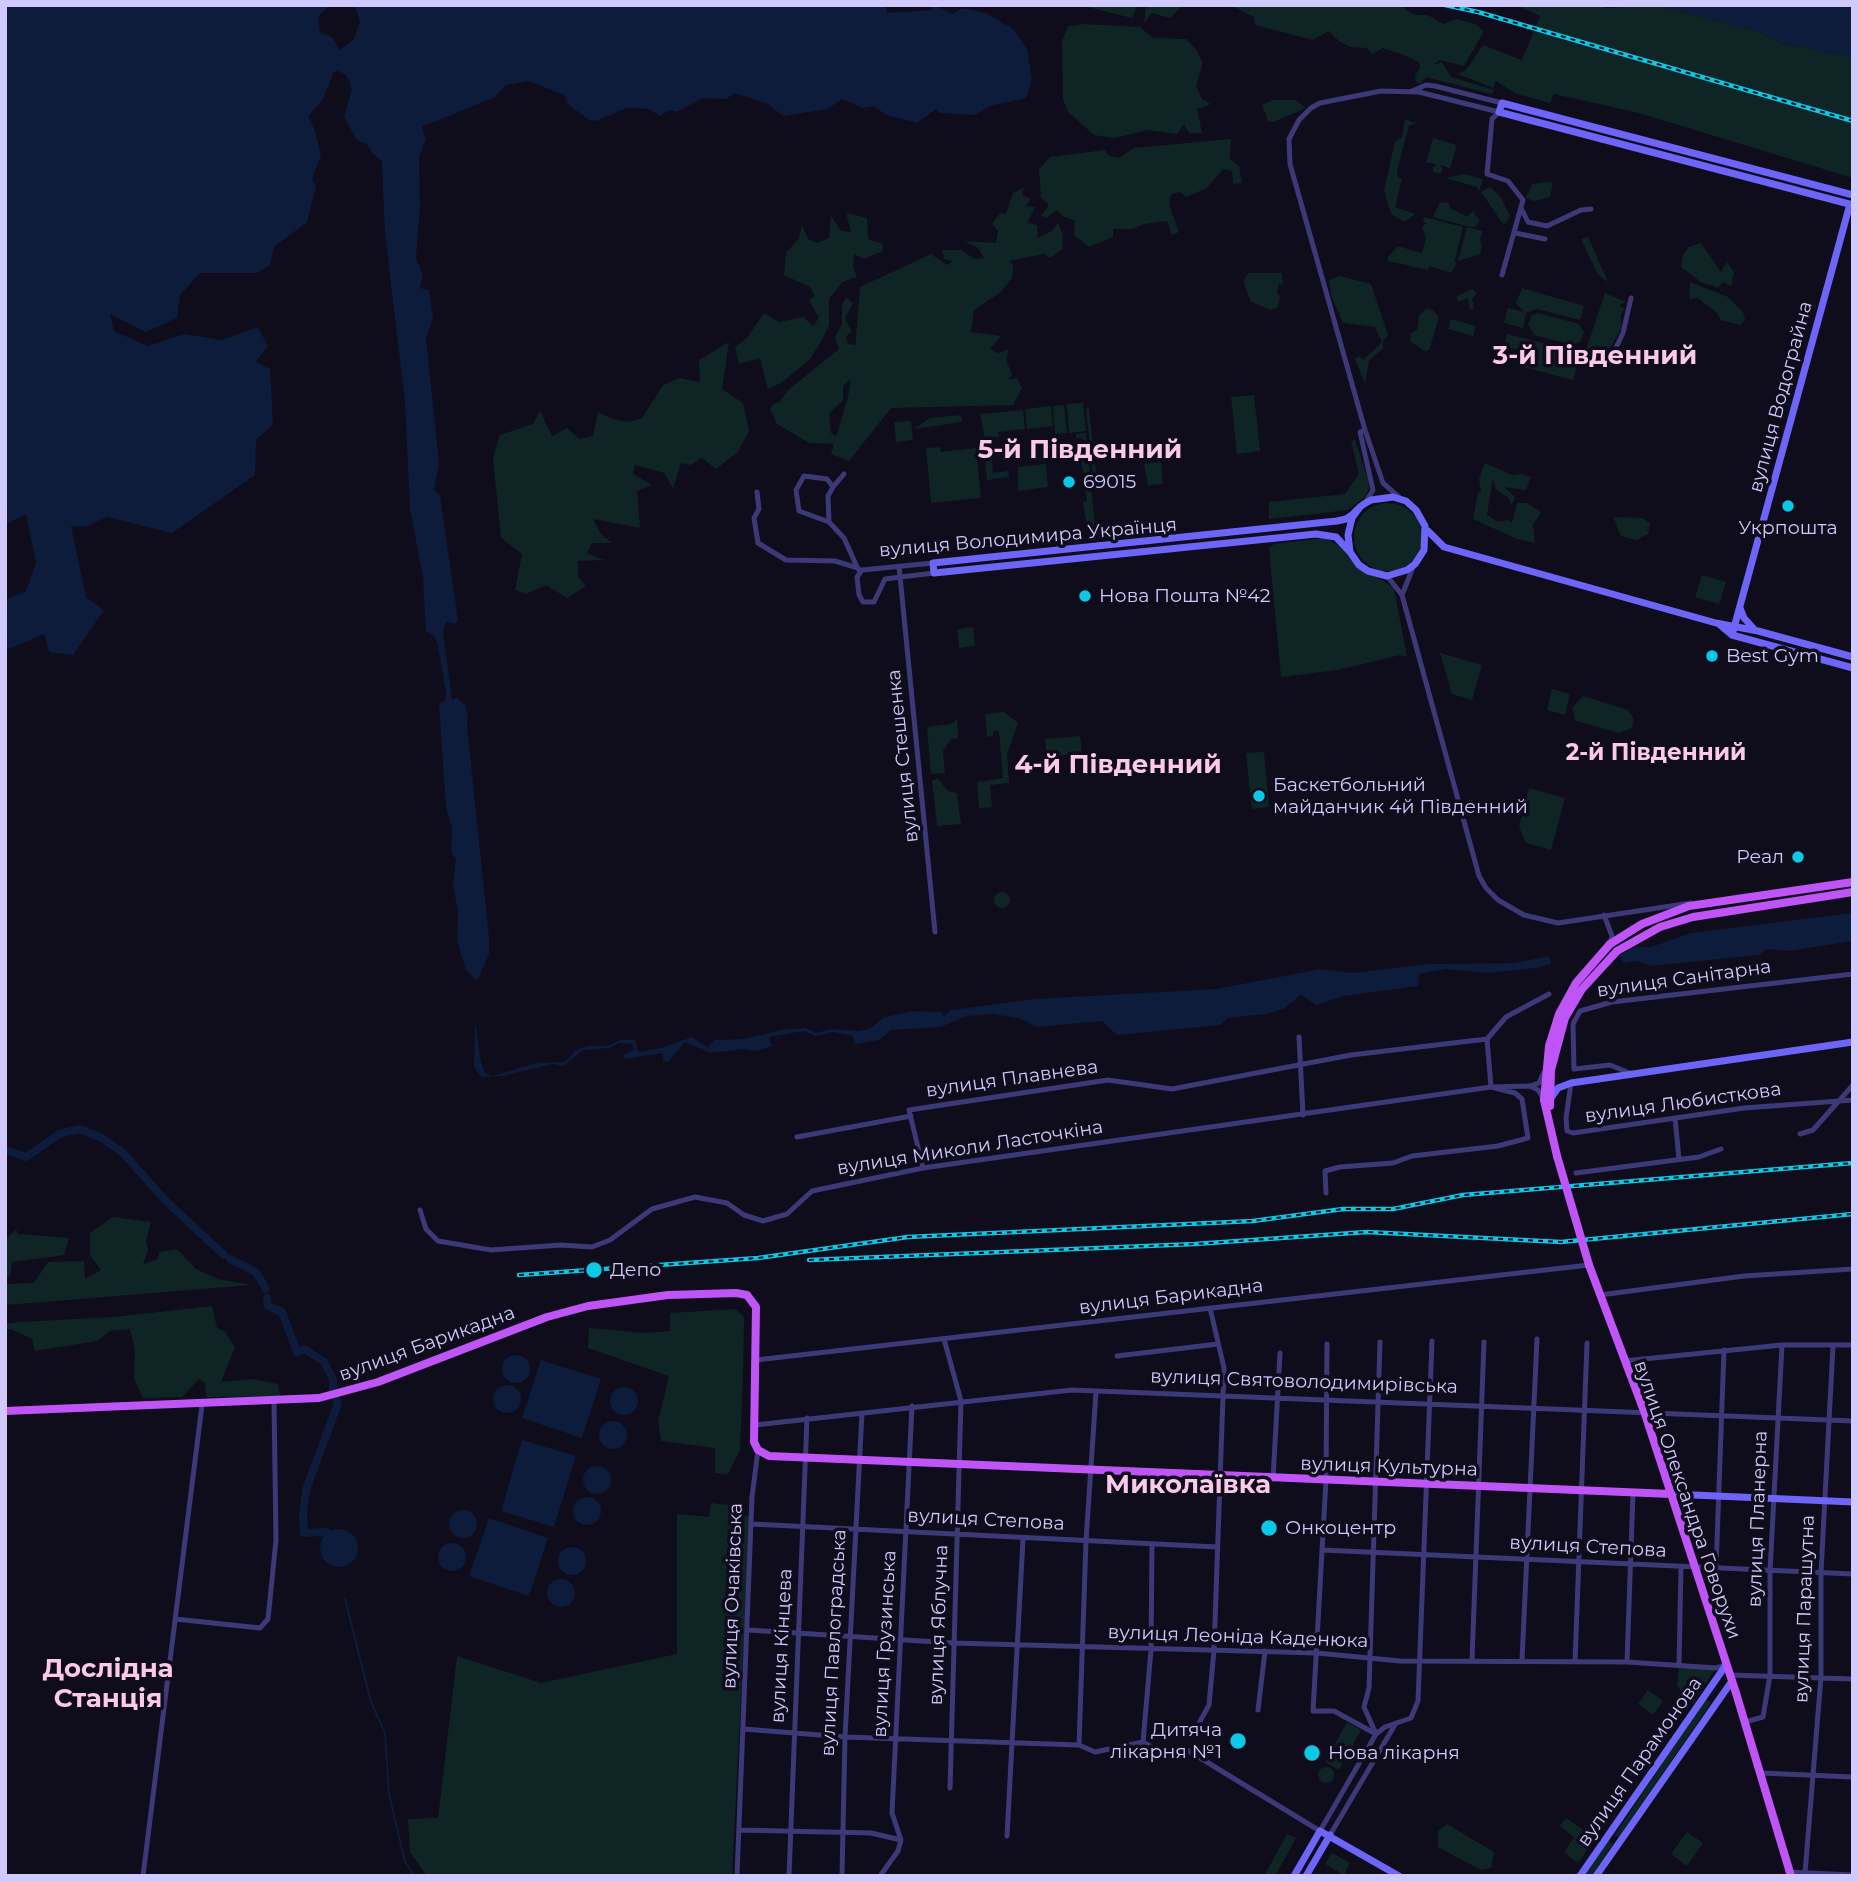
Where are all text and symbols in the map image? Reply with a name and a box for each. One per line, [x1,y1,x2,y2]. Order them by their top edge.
street label: вулиця Водограйна [1744,299,1818,495]
district label: 3-й Південний [1493,340,1697,372]
district label: 5-й Південний [978,434,1182,466]
place label: 69015 [1083,471,1136,493]
marker: 69015 [1061,474,1077,490]
marker: Укрпошта [1780,498,1796,514]
street label: вулиця Володимира Українця [878,514,1178,562]
place label: Укрпошта [1739,517,1837,539]
place label: Нова Пошта №42 [1099,585,1271,607]
marker: Нова Пошта №42 [1077,588,1093,604]
place label: Best Gym [1726,645,1819,667]
marker: Best Gym [1704,648,1720,664]
street label: вулиця Стешенка [883,668,923,844]
district label: 2-й Південний [1566,739,1746,767]
district label: 4-й Південний [1014,749,1222,781]
place label: Баскетбольний майданчик 4й Південний [1273,774,1528,818]
marker: Баскетбольний майданчик 4й Південний [1251,788,1267,804]
place label: Реал [1736,846,1784,868]
marker: Реал [1790,849,1806,865]
street label: вулиця Санітарна [1595,955,1773,1003]
street label: вулиця Плавнева [924,1056,1100,1102]
street label: вулиця Любисткова [1583,1078,1783,1128]
street label: вулиця Миколи Ласточкіна [835,1116,1105,1180]
place label: Депо [610,1259,661,1281]
marker: Депо [584,1260,604,1280]
street label: вулиця Барикадна [1078,1274,1264,1320]
street label: вулиця Барикадна [336,1302,518,1386]
street label: вулиця Олександра Говорухи [1629,1358,1745,1642]
street label: вулиця Святоволодимирівська [1150,1365,1458,1399]
street label: вулиця Планерна [1744,1430,1772,1608]
street label: вулиця Культурна [1300,1453,1478,1481]
district label: Миколаївка [1105,1469,1271,1501]
street label: вулиця Очаківська [718,1503,748,1689]
street label: вулиця Степова [907,1504,1065,1536]
street label: вулиця Парашутна [1790,1515,1820,1703]
place label: Онкоцентр [1285,1517,1396,1539]
marker: Онкоцентр [1259,1518,1279,1538]
street label: вулиця Павлоградська [817,1529,851,1757]
street label: вулиця Степова [1509,1531,1667,1563]
street label: вулиця Яблучна [925,1544,953,1706]
street label: вулиця Грузинська [869,1550,901,1738]
street label: вулиця Кінцева [767,1568,797,1724]
street label: вулиця Леоніда Каденюка [1107,1621,1369,1653]
district label: Дослідна Станція [43,1653,173,1714]
street label: вулиця Парамонова [1573,1673,1707,1851]
place label: Дитяча лікарня №1 [1110,1719,1222,1763]
marker: Дитяча лікарня №1 [1228,1731,1248,1751]
place label: Нова лікарня [1328,1742,1460,1764]
marker: Нова лікарня [1302,1743,1322,1763]

